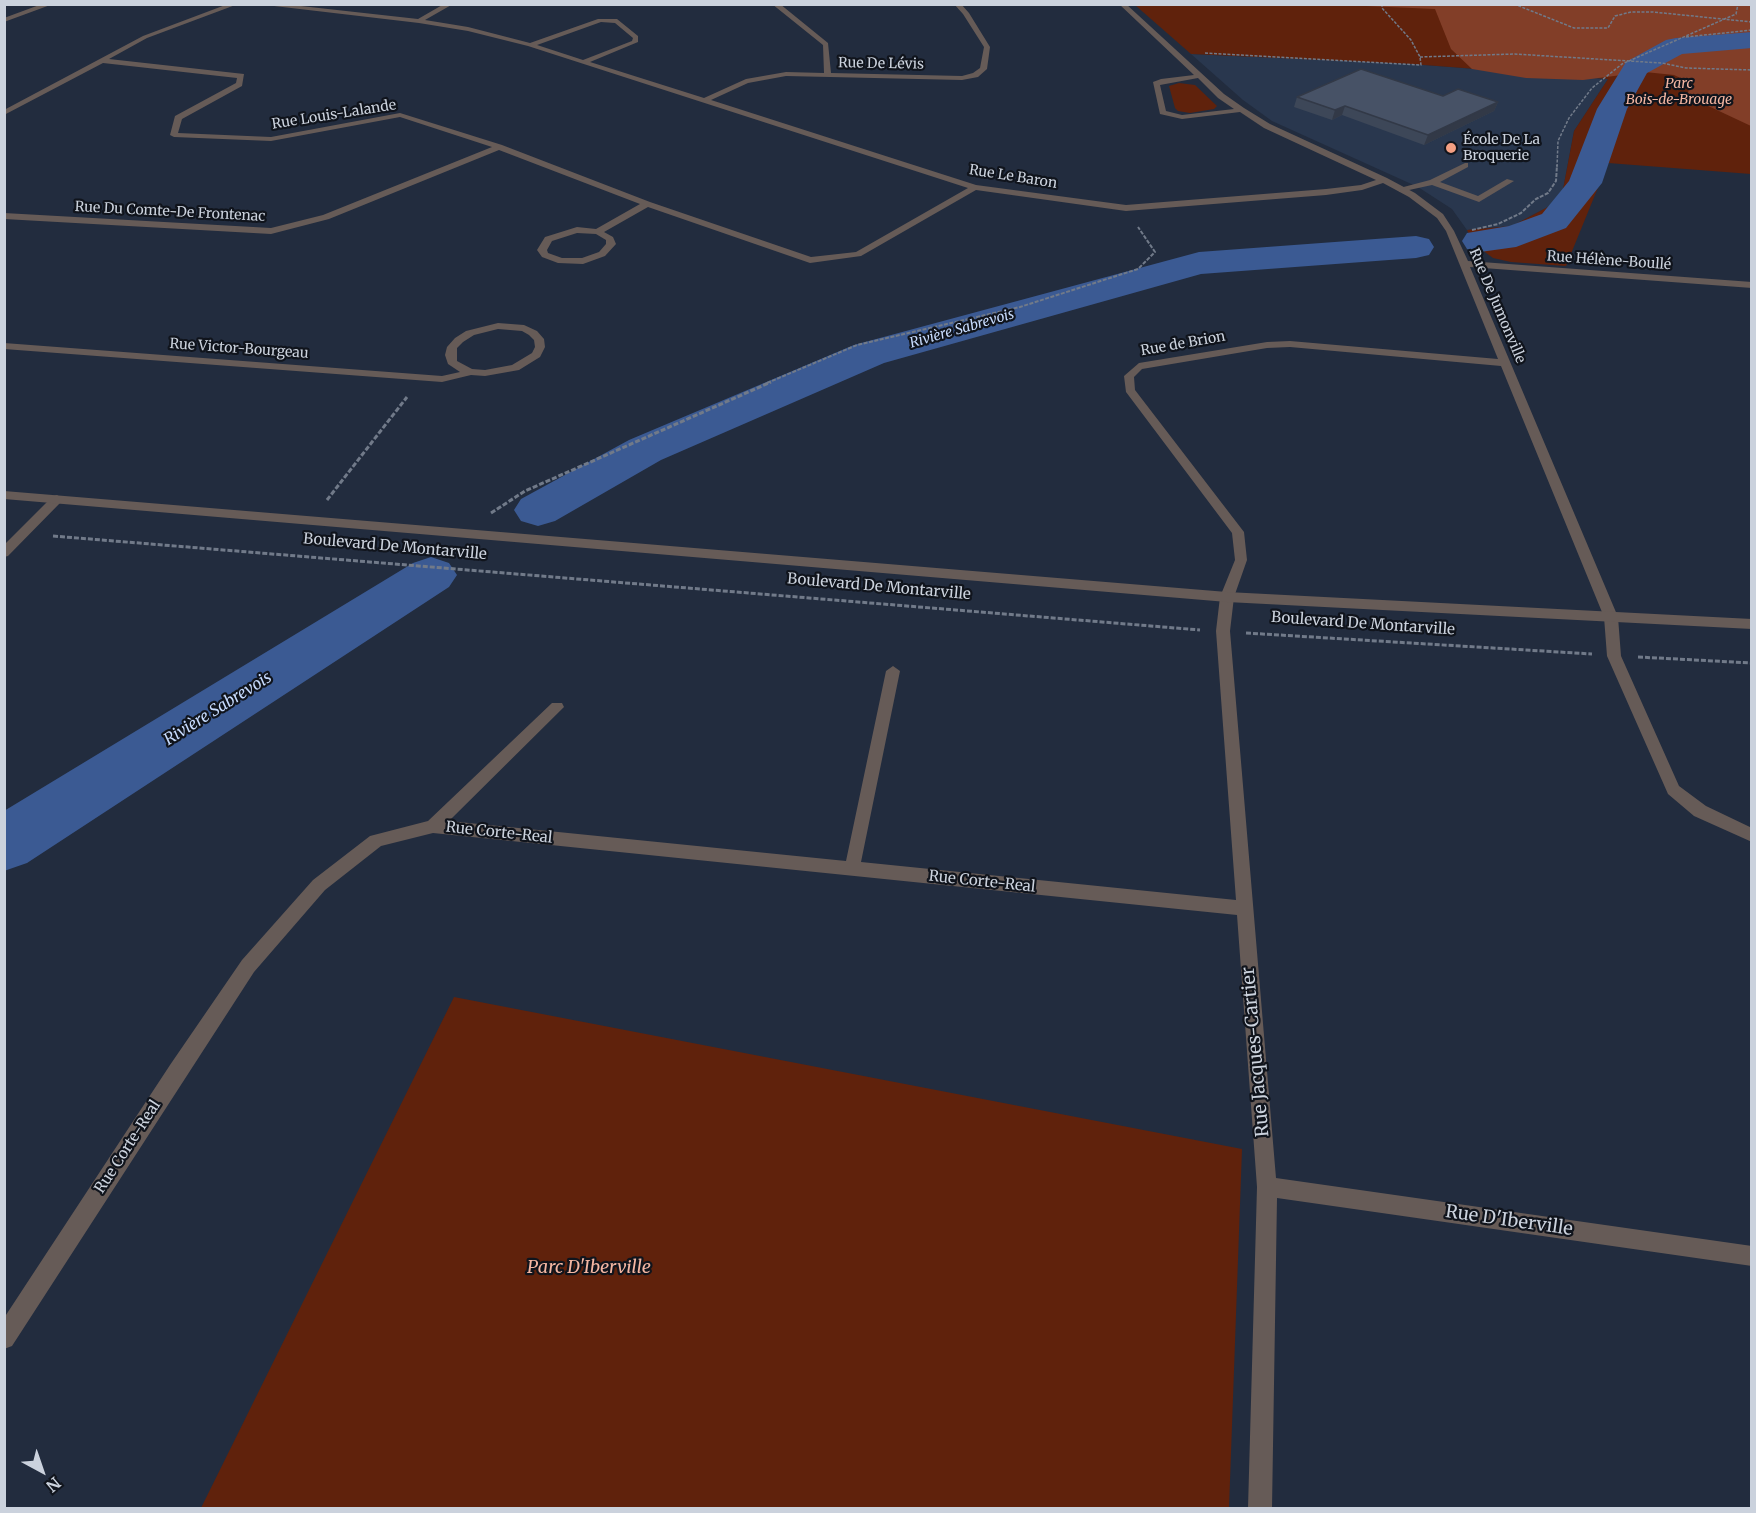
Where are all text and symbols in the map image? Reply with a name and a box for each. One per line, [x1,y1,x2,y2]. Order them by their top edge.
street label: Rue De Lévis [838,55,924,73]
park label: Parc Bois-de-Brouage [1626,76,1732,108]
street label: Rue Louis-Lalande [271,97,397,133]
place label: École De La Broquerie [1463,132,1540,164]
marker: École De La Broquerie [1444,141,1458,155]
street label: Rue Le Baron [968,162,1058,192]
street label: Rue Du Comte-De Frontenac [74,199,266,225]
street label: Rue De Jumonville [1465,246,1529,366]
street label: Rue Hélène-Boullé [1546,248,1672,274]
water label: Rivière Sabrevois [908,306,1016,352]
street label: Rue de Brion [1139,328,1227,360]
street label: Rue Victor-Bourgeau [169,336,309,362]
street label: Boulevard De Montarville [302,530,488,564]
street label: Boulevard De Montarville [786,570,972,604]
street label: Boulevard De Montarville [1270,609,1456,639]
water label: Rivière Sabrevois [161,668,275,750]
street label: Rue Corte-Real [445,818,553,848]
street label: Rue Corte-Real [928,867,1036,897]
street label: Rue Jacques-Cartier [1238,966,1274,1138]
street label: Rue Corte-Real [91,1097,165,1197]
street label: Rue D'Iberville [1444,1201,1574,1241]
park label: Parc D'Iberville [527,1257,651,1279]
north arrow [12,1441,72,1501]
text: N [42,1473,65,1497]

